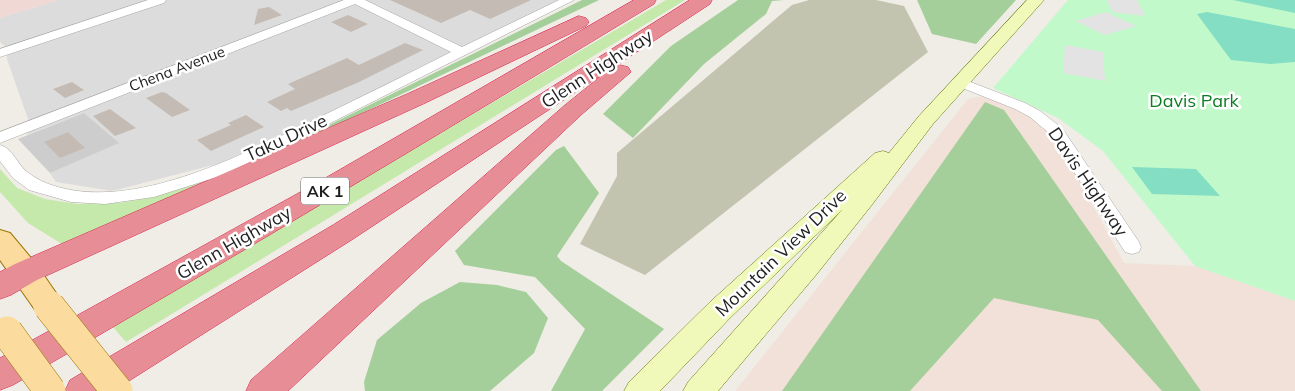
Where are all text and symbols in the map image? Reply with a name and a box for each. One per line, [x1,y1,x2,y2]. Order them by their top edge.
street label: Glenn Highway [537,24,657,113]
street label: Chena Avenue [126,42,227,96]
park label: Davis Park [1149,89,1239,112]
street label: Taku Drive [241,108,331,167]
street label: Davis Highway [1043,123,1134,241]
road number: AK 1 [301,178,349,205]
street label: Mountain View Drive [710,184,851,321]
street label: Glenn Highway [173,200,295,285]

